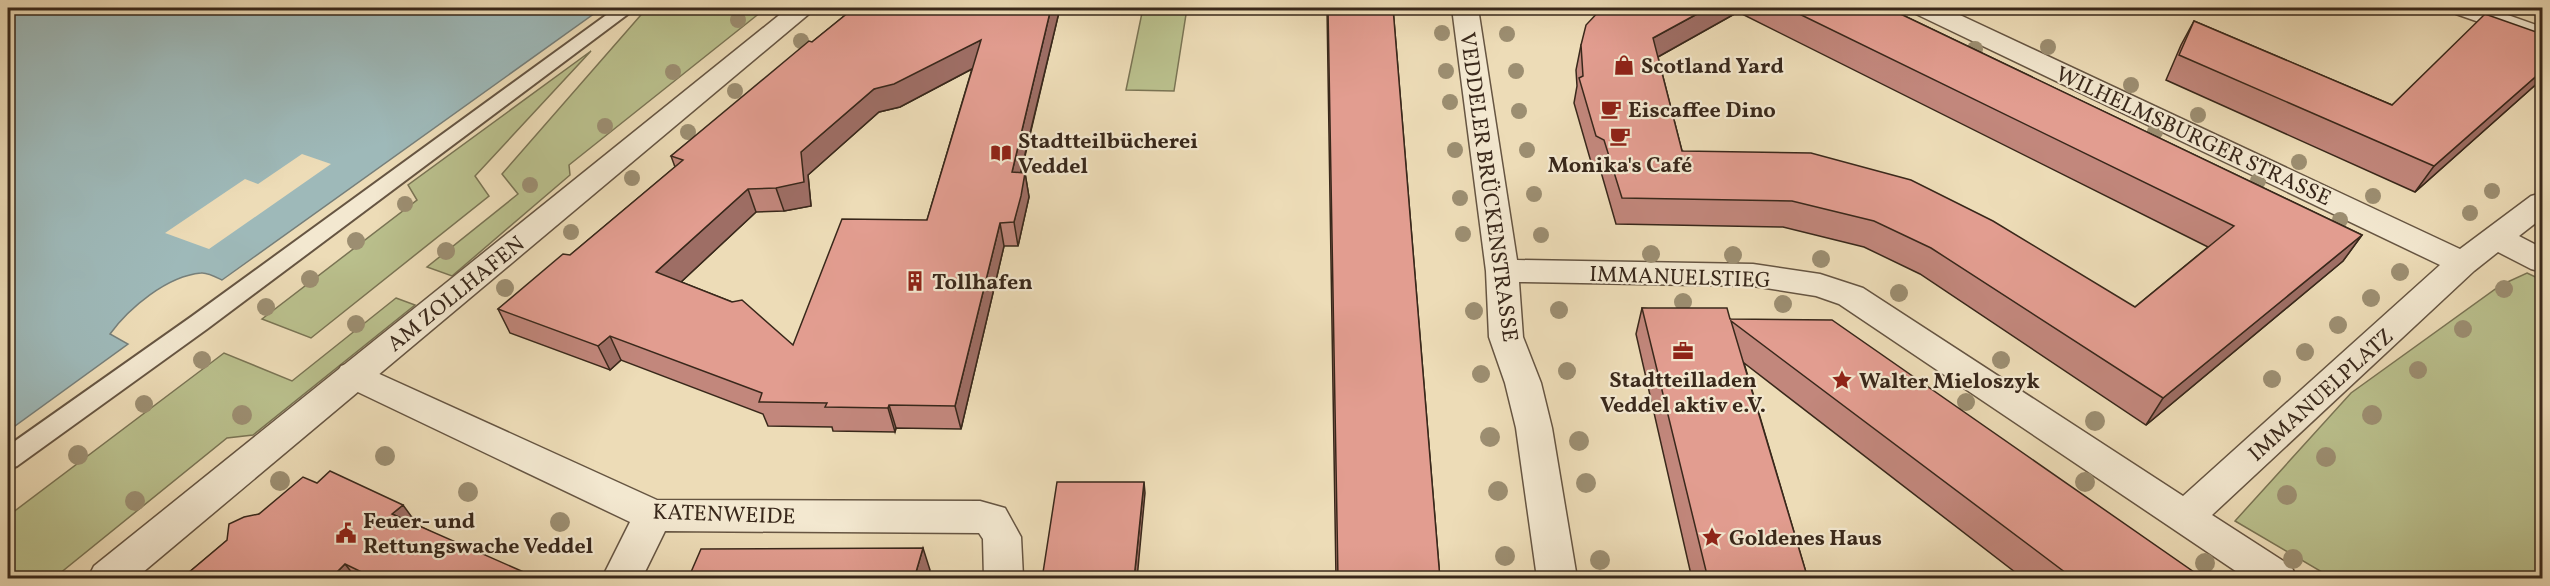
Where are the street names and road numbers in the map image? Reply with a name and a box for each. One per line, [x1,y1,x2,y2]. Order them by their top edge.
street label: VEDDELER BRÜCKENSTRASSE [1450,30,1525,344]
street label: WILHELMSBURGER STRASSE [2050,60,2336,215]
street label: AM ZOLLHAFEN [381,230,532,360]
street label: IMMANUELSTIEG [1589,260,1771,297]
street label: IMMANUELPLATZ [2242,322,2401,470]
street label: KATENWEIDE [652,498,796,533]

